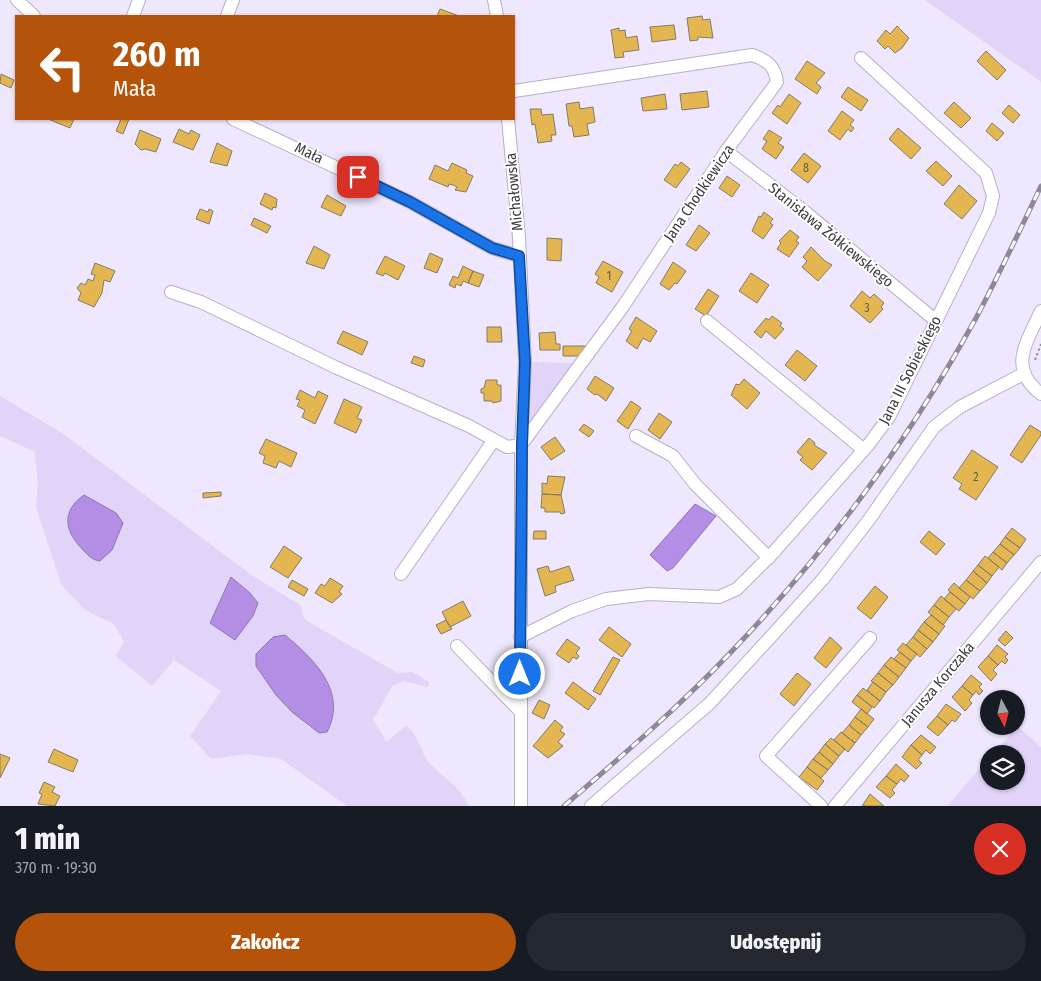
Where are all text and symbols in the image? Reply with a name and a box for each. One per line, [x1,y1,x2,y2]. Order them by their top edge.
text: 260 m [113,33,201,75]
icon: left [30,35,95,100]
text: Mała [113,75,156,102]
street label: Mała [292,138,326,168]
street label: Jana Chodkiewicza [660,141,738,245]
street label: Michałowska [502,152,526,232]
pin [337,156,379,198]
house number: 8 [803,161,809,175]
icon: arrive [344,163,372,191]
street label: Stanisława Żółkiewskiego [765,179,897,291]
house number: 1 [607,269,611,283]
house number: 3 [864,301,870,315]
street label: Jana III Sobieskiego [875,313,945,427]
house number: 2 [973,470,979,484]
street label: Janusza Korczaka [898,638,978,730]
position arrow [493,647,545,699]
north arrow [980,690,1025,735]
map controls [980,690,1025,790]
button: layers [980,745,1025,790]
text: 1 min [15,821,80,857]
button: close [974,823,1026,875]
text: 370 m · 19:30 [15,858,97,877]
button: Zakończ [15,913,516,971]
button: Udostępnij [526,913,1026,971]

